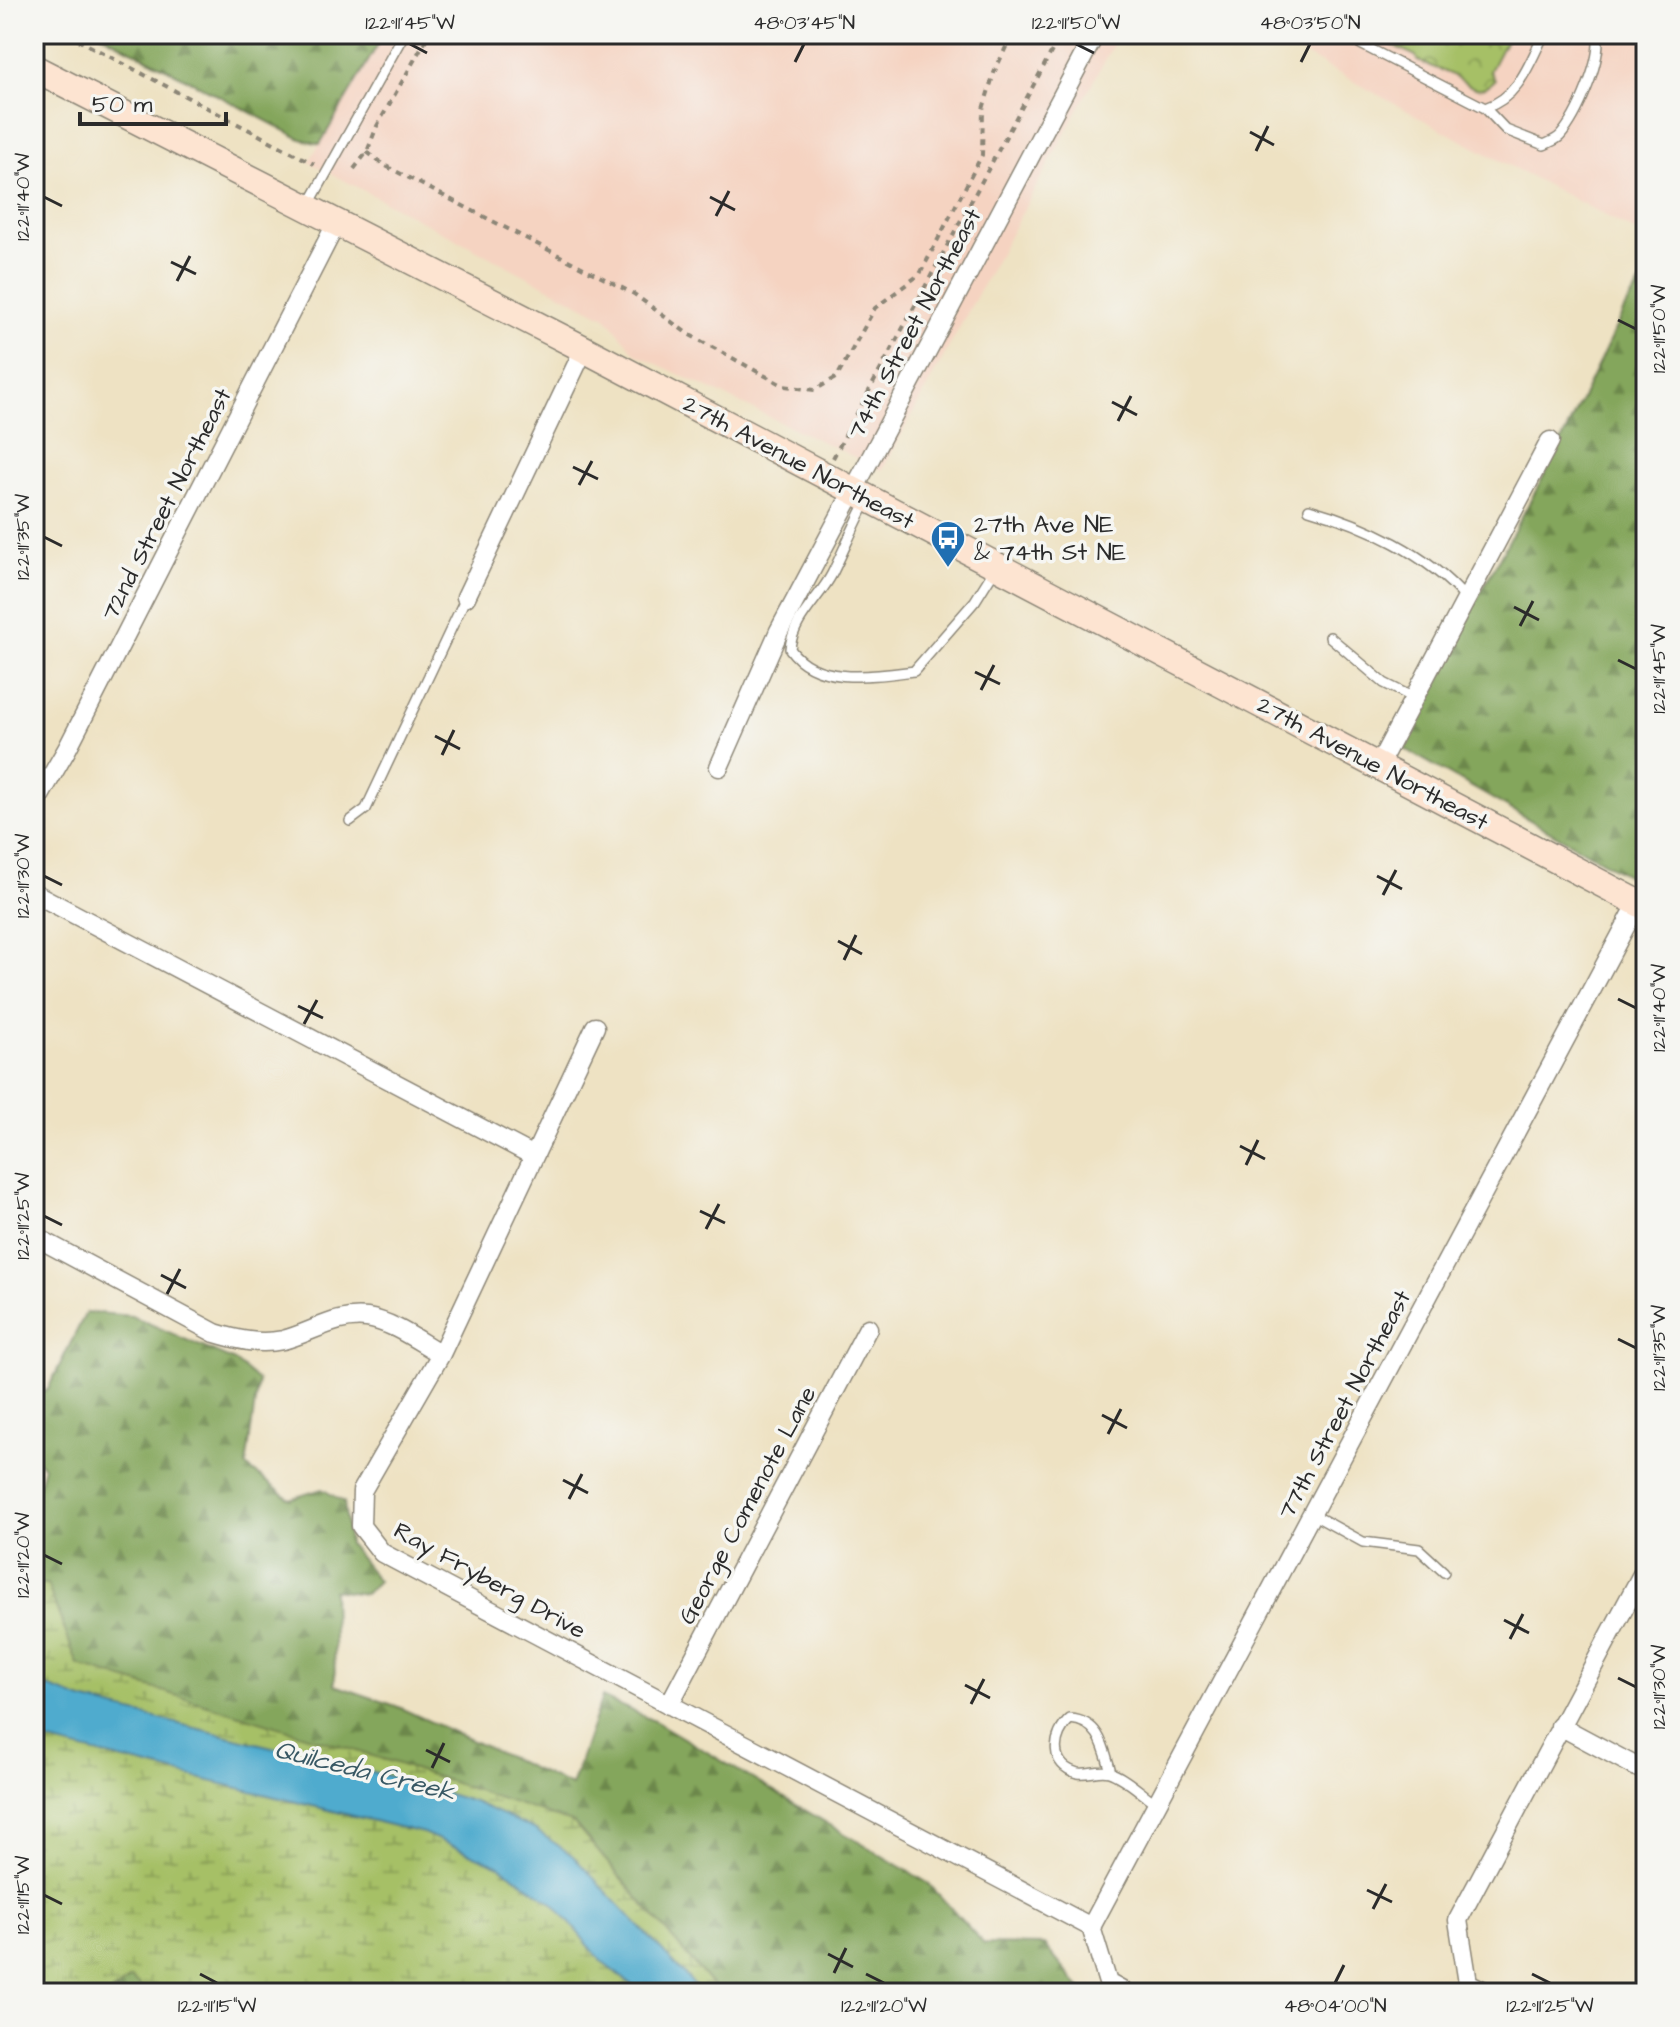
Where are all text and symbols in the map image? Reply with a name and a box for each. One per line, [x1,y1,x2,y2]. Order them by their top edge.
text: 122°11'45"W [365,9,455,37]
text: 48°03'45"N [753,9,855,37]
text: 122°11'50"W [1032,9,1120,37]
text: 48°03'50"N [1259,9,1361,37]
scale bar [80,76,226,126]
text: 50 m [92,88,153,122]
text: 122°11'40"W [9,153,37,241]
street label: 74th Street Northeast [840,202,990,445]
text: 122°11'50"W [1645,285,1673,373]
street label: 72nd Street Northeast [94,382,240,626]
street label: 27th Avenue Northeast [677,387,920,538]
text: 122°11'35"W [9,494,37,580]
place label: 27th Ave NE & 74th St NE [974,508,1126,570]
bus stop icon: 27th Ave NE & 74th St NE [929,519,967,569]
text: 122°11'45"W [1645,624,1673,714]
street label: 27th Avenue Northeast [1251,688,1494,839]
text: 122°11'30"W [9,834,37,918]
text: 122°11'40"W [1645,964,1673,1052]
text: 122°11'25"W [9,1172,37,1260]
street label: 77th Street Northeast [1270,1284,1420,1525]
text: 122°11'35"W [1645,1305,1673,1391]
street label: George Comenote Lane [671,1380,826,1631]
text: 122°11'20"W [9,1512,37,1598]
street label: Ray Fryberg Drive [387,1514,592,1649]
text: 122°11'30"W [1645,1645,1673,1729]
water label: Quilceda Creek [271,1731,459,1811]
text: 122°11'15"W [9,1856,37,1934]
text: 122°11'15"W [178,1992,256,2020]
text: 122°11'20"W [841,1992,927,2020]
text: 48°04'00"N [1284,1992,1386,2020]
text: 122°11'25"W [1506,1992,1594,2020]

